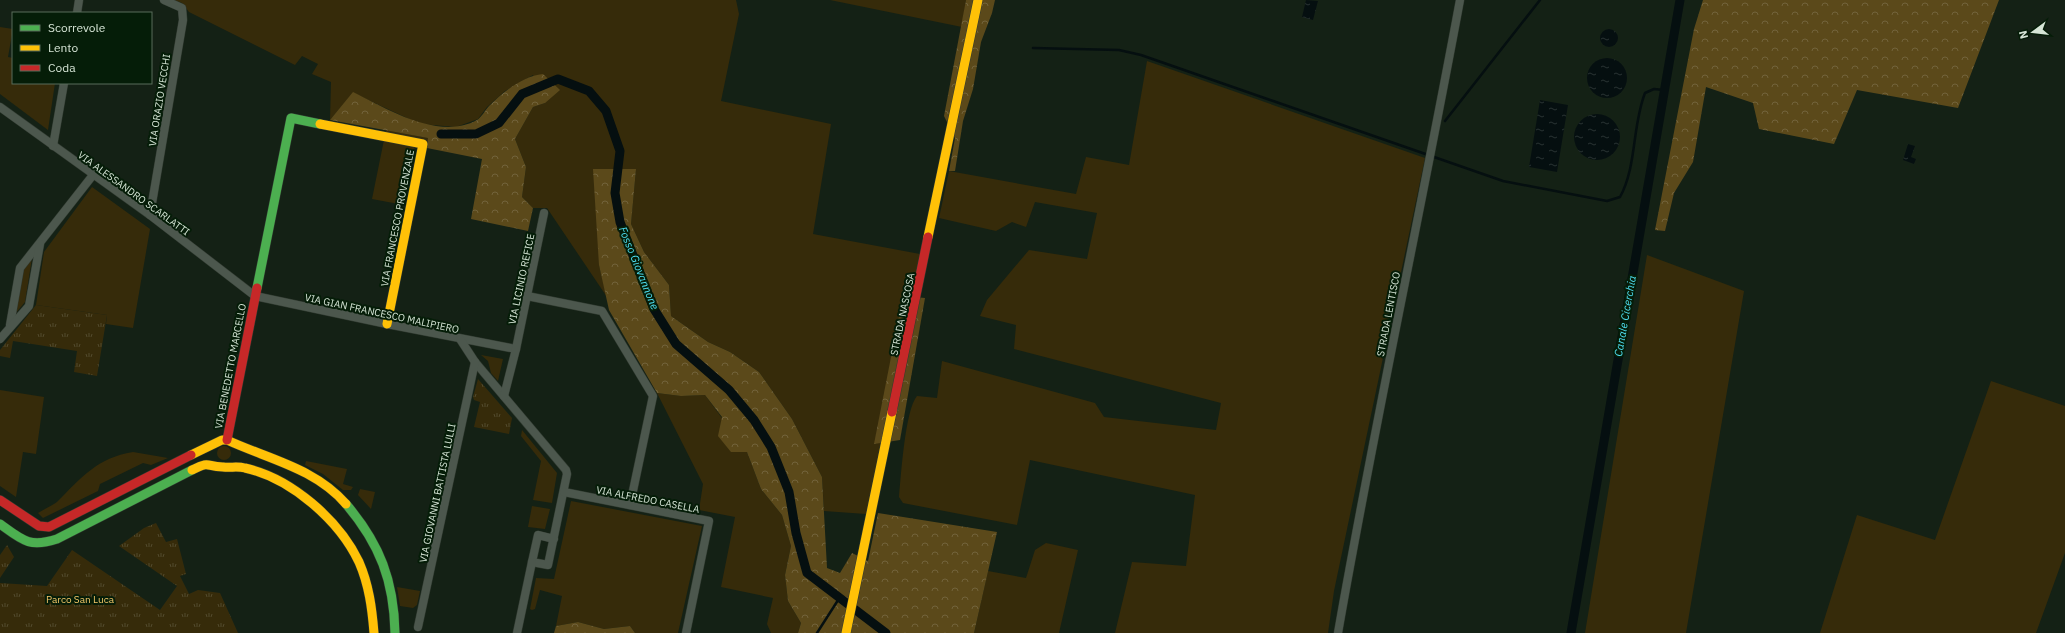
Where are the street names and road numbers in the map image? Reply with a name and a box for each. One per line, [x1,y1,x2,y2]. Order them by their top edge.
street label: VIA ORAZIO VECCHI [146,53,173,147]
street label: VIA ALESSANDRO SCARLATTI [75,148,192,238]
street label: VIA FRANCESCO PROVENZALE [378,148,417,288]
street label: VIA LICINIO REFICE [506,232,537,326]
street label: STRADA NASCOSA [887,271,918,357]
street label: STRADA LENTISCO [1374,271,1403,358]
street label: VIA GIAN FRANCESCO MALIPIERO [304,291,460,336]
street label: VIA BENEDETTO MARCELLO [212,302,249,430]
street label: VIA GIOVANNI BATTISTA LULLI [416,422,459,564]
street label: VIA ALFREDO CASELLA [595,483,701,516]

